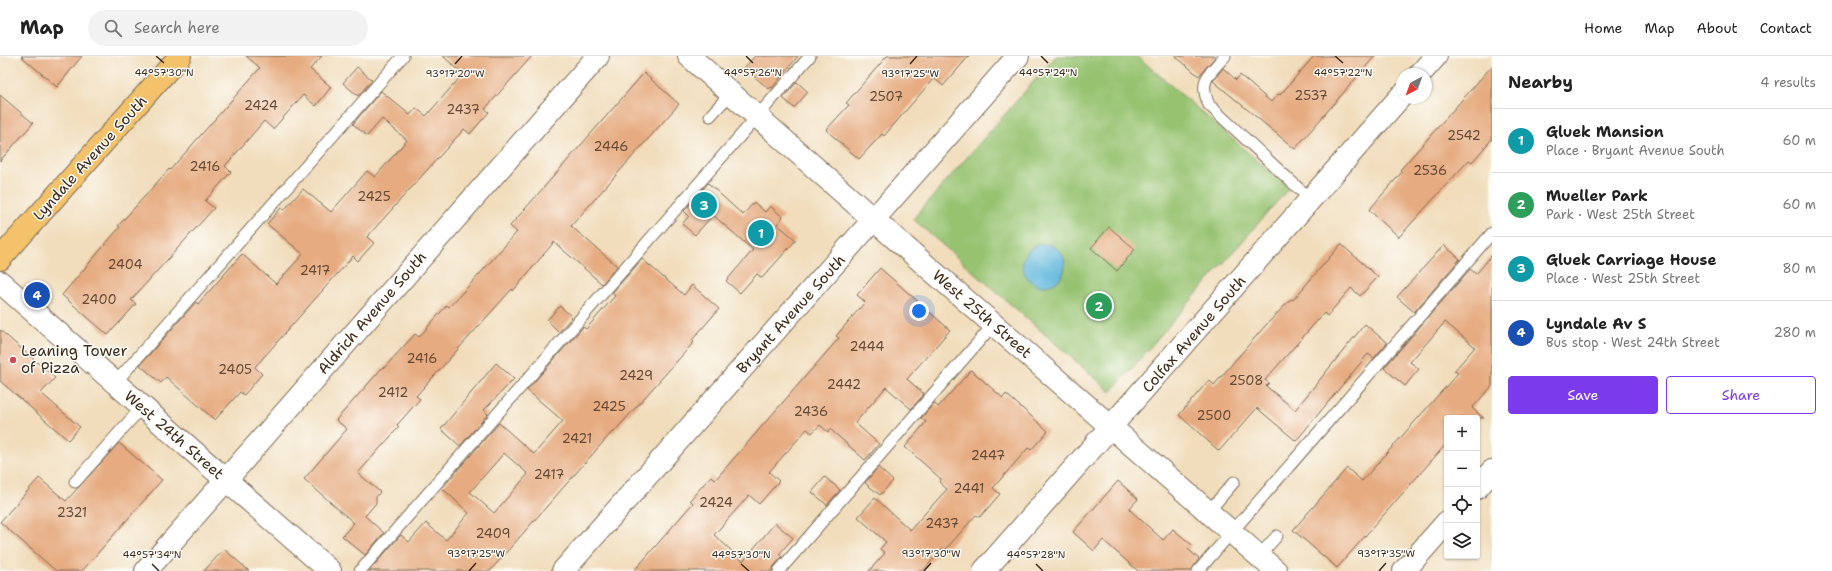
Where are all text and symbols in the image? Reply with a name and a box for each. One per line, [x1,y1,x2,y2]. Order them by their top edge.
search box [88,10,368,46]
text: Map [20,15,64,40]
icon: search [102,17,124,39]
text: Search here [134,18,220,38]
text: Home [1584,19,1623,37]
text: Map [1645,19,1675,37]
text: About [1697,19,1738,37]
text: Contact [1760,19,1812,37]
text: 44°57'30"N [134,66,194,79]
text: 44°57'26"N [724,66,782,79]
text: 44°57'24"N [1019,66,1077,79]
text: 44°57'22"N [1314,66,1372,79]
text: 93°17'20"W [425,67,485,80]
text: 93°17'25"W [881,67,939,80]
north arrow [1396,68,1432,104]
text: Nearby [1508,71,1573,93]
text: 4 results [1760,74,1816,91]
house number: 2537 [1294,87,1328,104]
house number: 2507 [869,88,903,105]
street label: Lyndale Avenue South [28,91,152,225]
house number: 2424 [244,97,278,114]
house number: 2437 [446,101,480,118]
text: Gluek Mansion [1546,122,1664,142]
house number: 2542 [1447,127,1481,144]
text: 1 [1518,132,1524,149]
text: 60 m [1783,132,1816,149]
house number: 2446 [594,138,628,155]
text: Place · Bryant Avenue South [1546,142,1725,159]
house number: 2416 [190,158,220,175]
house number: 2536 [1413,162,1447,179]
text: Mueller Park [1546,186,1648,206]
house number: 2425 [357,188,391,205]
pin: 3 [691,190,717,220]
text: 2 [1516,196,1526,213]
text: 60 m [1783,196,1816,213]
text: Park · West 25th Street [1546,206,1695,223]
pin: 1 [748,218,774,248]
street label: Aldrich Avenue South [313,247,431,379]
street label: Bryant Avenue South [732,250,850,378]
text: Gluek Carriage House [1546,250,1716,270]
house number: 2404 [107,256,143,273]
text: 3 [1516,260,1526,277]
text: 80 m [1782,260,1816,277]
house number: 2417 [300,262,330,279]
street label: West 25th Street [928,265,1036,363]
text: Place · West 25th Street [1546,270,1700,287]
street label: Colfax Avenue South [1138,271,1250,397]
pin: 4 [24,280,50,310]
house number: 2400 [81,291,117,308]
pin: 2 [1086,291,1112,321]
your location [909,301,929,321]
text: Lyndale Av S [1546,314,1646,334]
text: 4 [1516,324,1526,341]
text: 280 m [1774,324,1816,341]
text: Bus stop · West 24th Street [1546,334,1720,351]
house number: 2444 [850,338,884,355]
place label: Leaning Tower of Pizza [21,341,128,378]
house number: 2416 [407,350,437,367]
marker: Leaning Tower of Pizza [8,355,18,365]
house number: 2405 [218,361,252,378]
house number: 2429 [619,367,653,384]
house number: 2508 [1229,372,1263,389]
house number: 2442 [827,376,861,393]
button: Save [1508,376,1658,414]
button: Share [1666,376,1816,414]
house number: 2412 [378,384,408,401]
street label: West 24th Street [120,386,228,484]
house number: 2425 [592,398,626,415]
house number: 2436 [794,403,828,420]
house number: 2500 [1197,407,1231,424]
map controls [1444,415,1480,559]
button: + [1444,415,1480,451]
house number: 2421 [562,430,592,447]
house number: 2447 [971,447,1005,464]
button: − [1444,451,1480,487]
house number: 2417 [534,466,564,483]
house number: 2441 [954,480,984,497]
button: locate [1444,487,1480,523]
house number: 2424 [699,494,733,511]
house number: 2321 [57,504,87,521]
house number: 2437 [925,515,959,532]
button: layers [1444,523,1480,559]
house number: 2409 [475,525,511,542]
text: 93°17'25"W [447,547,505,560]
text: 93°17'30"W [901,547,961,560]
text: 93°17'35"W [1357,547,1415,560]
text: 44°57'34"N [123,548,181,561]
text: 44°57'30"N [711,548,771,561]
text: 44°57'28"N [1007,548,1065,561]

